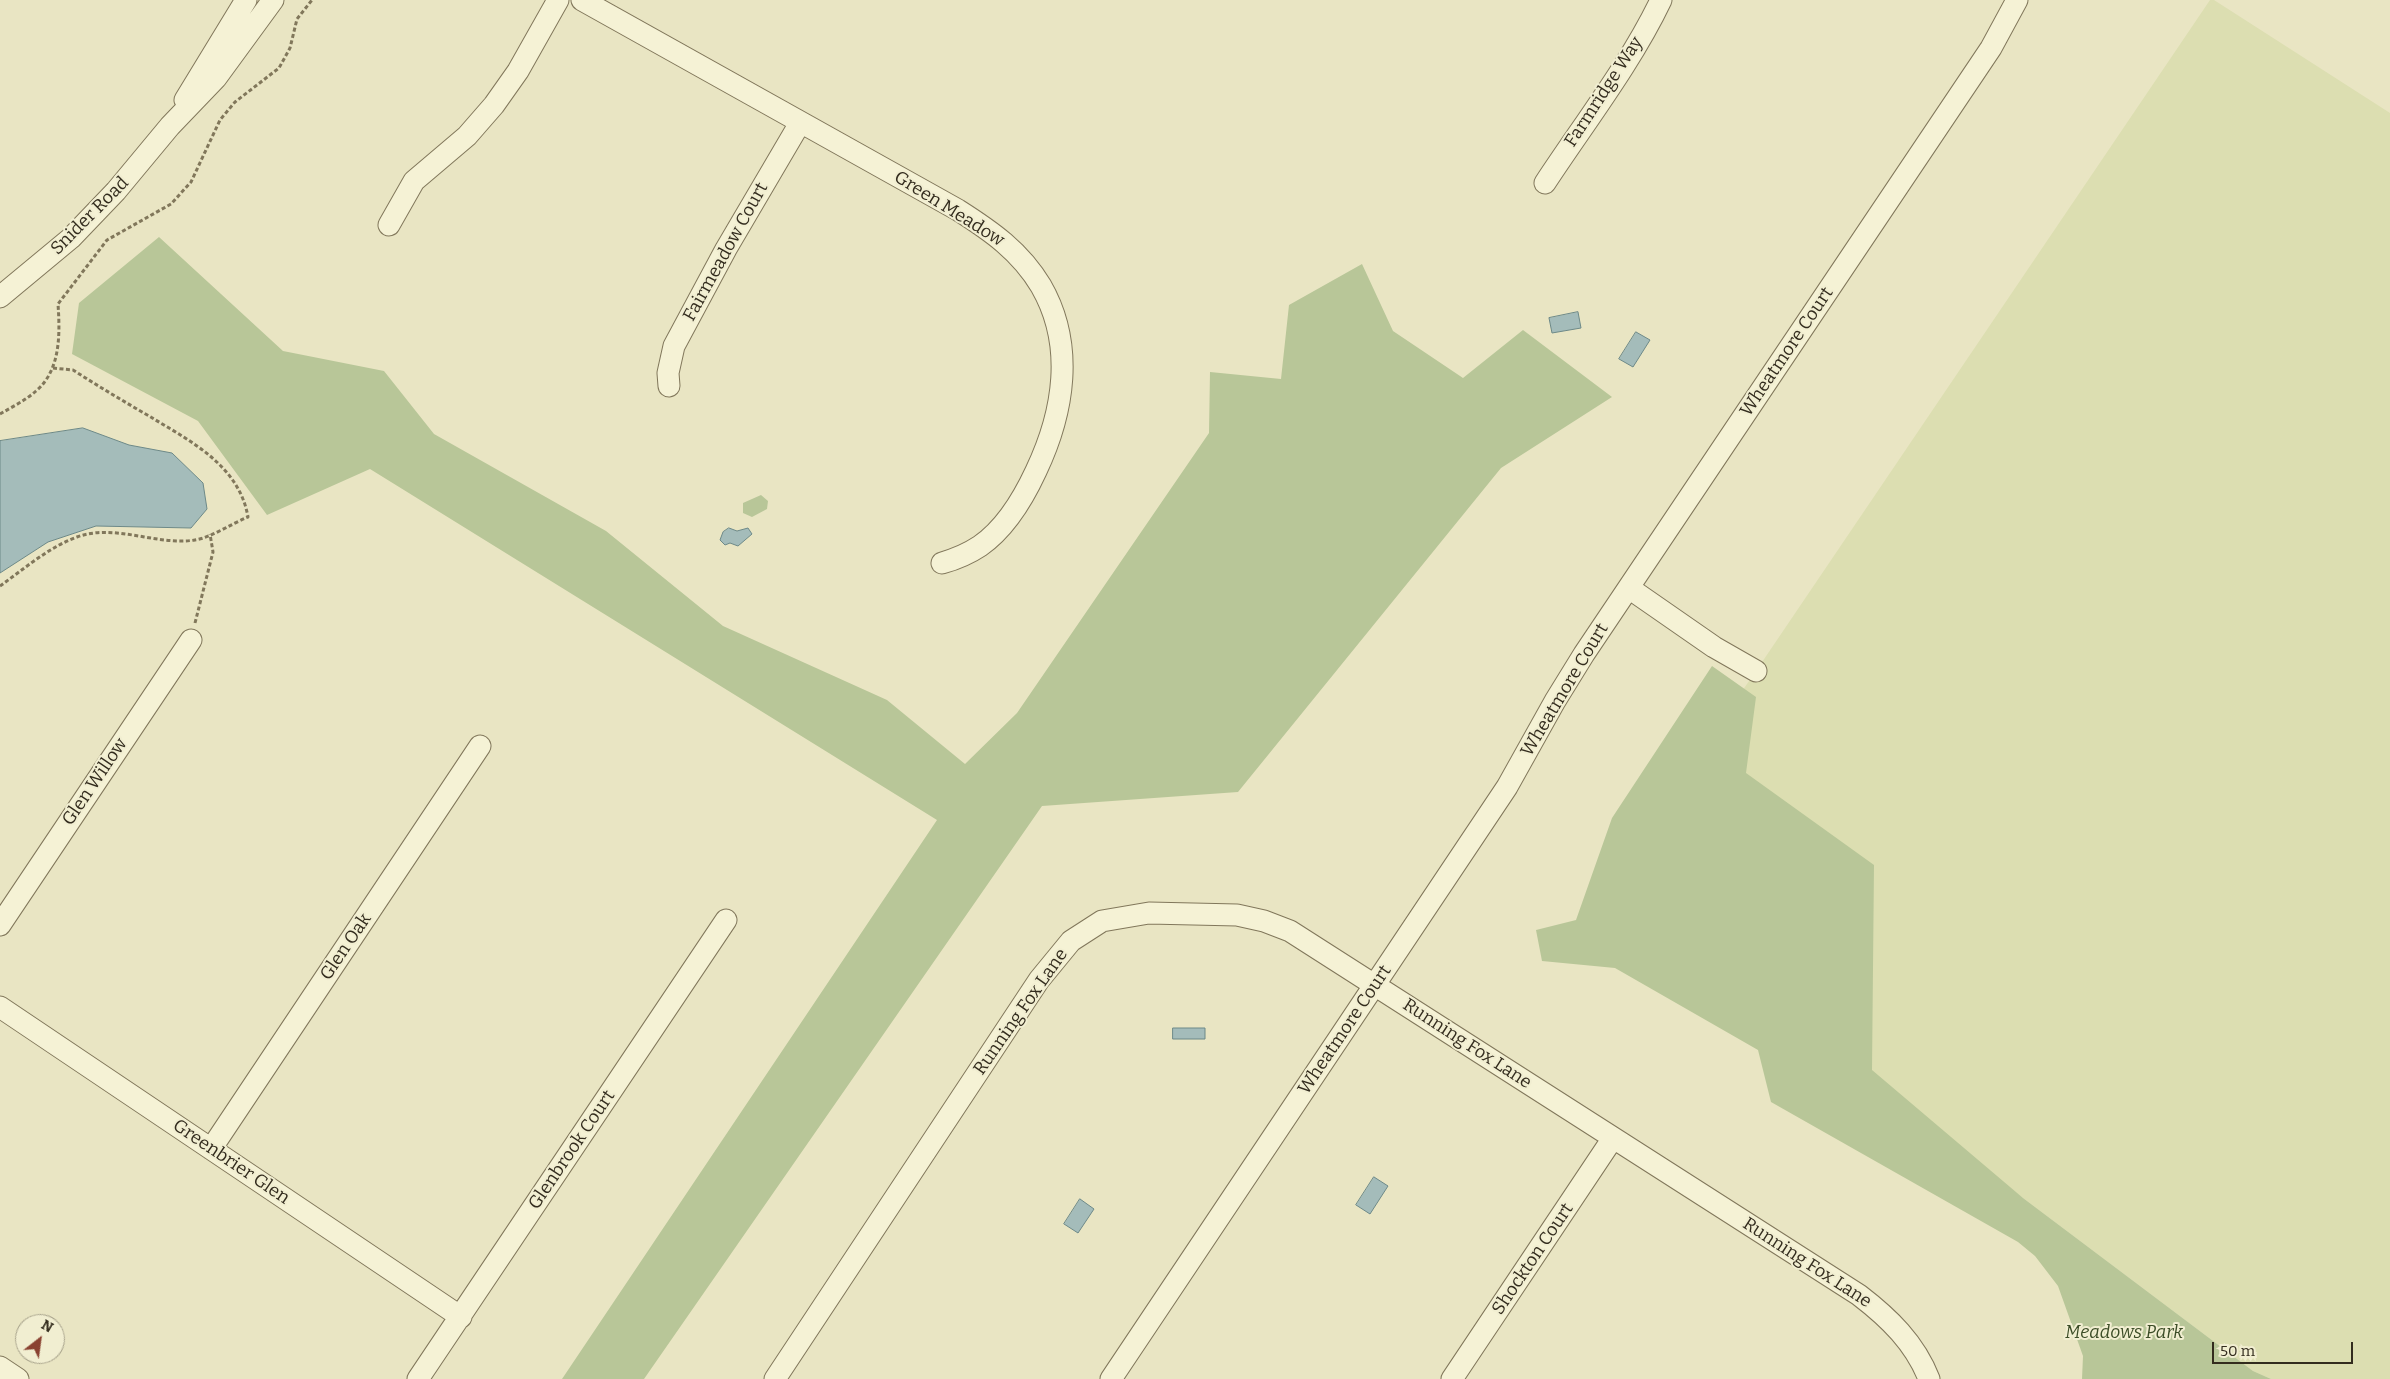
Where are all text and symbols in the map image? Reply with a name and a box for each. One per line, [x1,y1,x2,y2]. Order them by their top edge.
street label: Farmridge Way [1560,33,1648,151]
street label: Green Meadow [890,166,1008,252]
street label: Snider Road [47,173,133,259]
street label: Fairmeadow Court [679,179,773,325]
street label: Wheatmore Court [1736,283,1838,421]
street label: Wheatmore Court [1517,620,1613,760]
street label: Glen Willow [58,734,132,830]
street label: Glen Oak [316,909,376,985]
street label: Running Fox Lane [969,945,1073,1079]
street label: Wheatmore Court [1294,961,1396,1099]
street label: Running Fox Lane [1399,994,1535,1094]
street label: Glenbrook Court [524,1086,620,1214]
street label: Greenbrier Glen [168,1115,294,1209]
street label: Shockton Court [1488,1199,1578,1319]
street label: Running Fox Lane [1739,1213,1875,1313]
north arrow [15,1314,65,1364]
text: N [38,1316,56,1337]
park label: Meadows Park [2065,1322,2183,1344]
scale bar [2215,1332,2356,1364]
text: 50 m [2220,1342,2255,1360]

